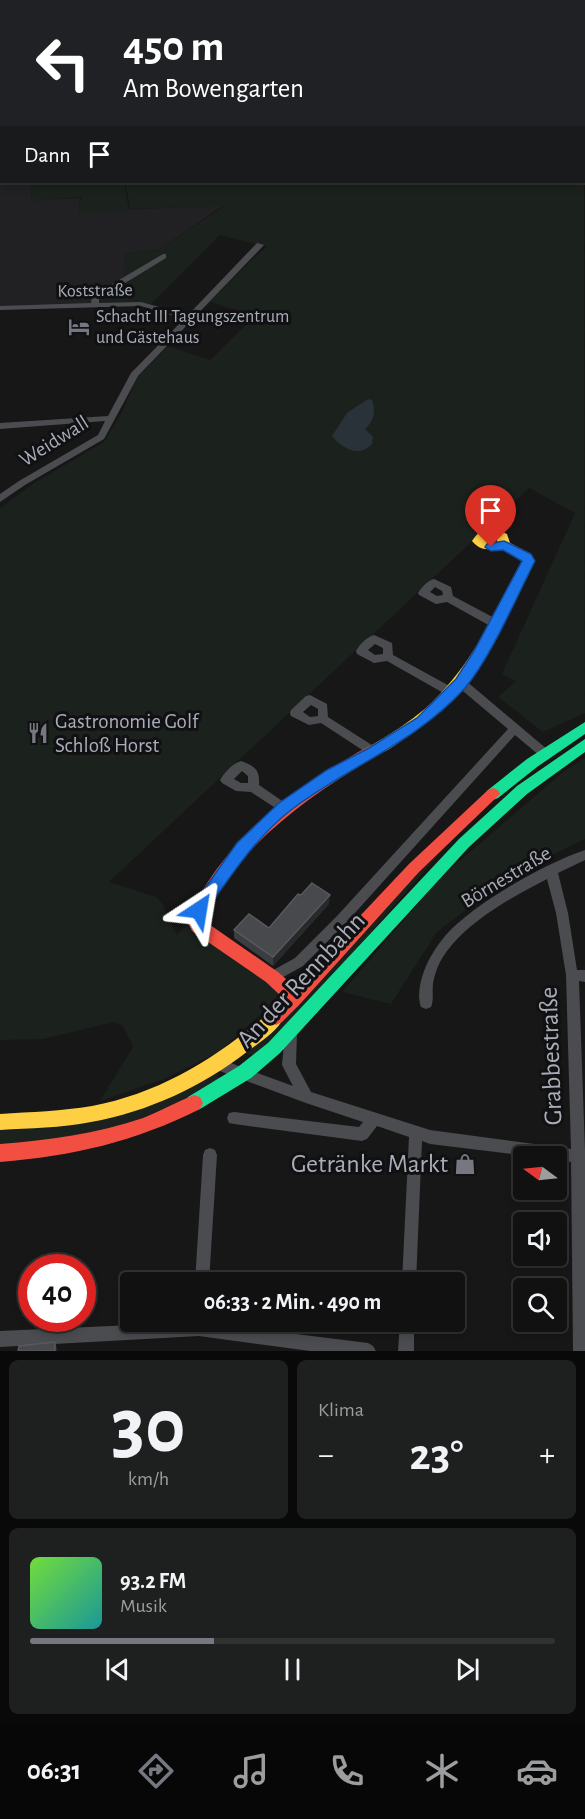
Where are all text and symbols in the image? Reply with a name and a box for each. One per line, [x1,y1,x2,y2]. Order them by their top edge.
icon: left [24,24,102,102]
text: 450 m [123,26,224,68]
text: Am Bowengarten [123,75,304,102]
icon: arrive [83,138,116,171]
text: Dann [24,144,71,166]
street label: Koststraße [57,281,133,301]
place label: Schacht III Tagungszentrum und Gästehaus [96,308,289,347]
hotel icon: Schacht III Tagungszentrum und Gästehaus [67,315,91,339]
street label: Weidwall [16,412,92,470]
pin [465,485,516,547]
icon: arrive [474,494,507,527]
place label: Gastronomie Golf Schloß Horst [55,711,200,756]
restaurant icon: Gastronomie Golf Schloß Horst [26,721,50,745]
street label: Börnestraße [458,842,554,912]
position arrow [167,878,231,942]
street label: An der Rennbahn [232,907,370,1053]
street label: Grabbestraße [536,986,566,1126]
north arrow [513,1146,567,1200]
map controls [513,1146,567,1332]
place label: Getränke Markt [291,1151,448,1177]
shop icon: Getränke Markt [453,1152,477,1176]
button: sound [513,1212,567,1266]
speed limit sign: 40 [18,1254,96,1332]
button: search [513,1278,567,1332]
text: 06:33 · 2 Min. · 490 m [204,1291,381,1313]
text: 30 [111,1389,186,1467]
text: Klima [318,1400,364,1420]
text: 23° [410,1433,463,1478]
text: − [318,1439,334,1472]
text: + [539,1439,555,1472]
text: km/h [128,1469,169,1489]
text: 93.2 FM [120,1570,186,1592]
text: Musik [120,1596,167,1616]
icon: previous [101,1653,134,1686]
icon: pause [276,1653,309,1686]
icon: next [451,1653,484,1686]
icon: directions [135,1750,177,1792]
icon: music [230,1750,272,1792]
icon: phone [326,1750,368,1792]
icon: climate [421,1750,463,1792]
icon: car [516,1750,558,1792]
text: 06:31 [27,1757,81,1784]

